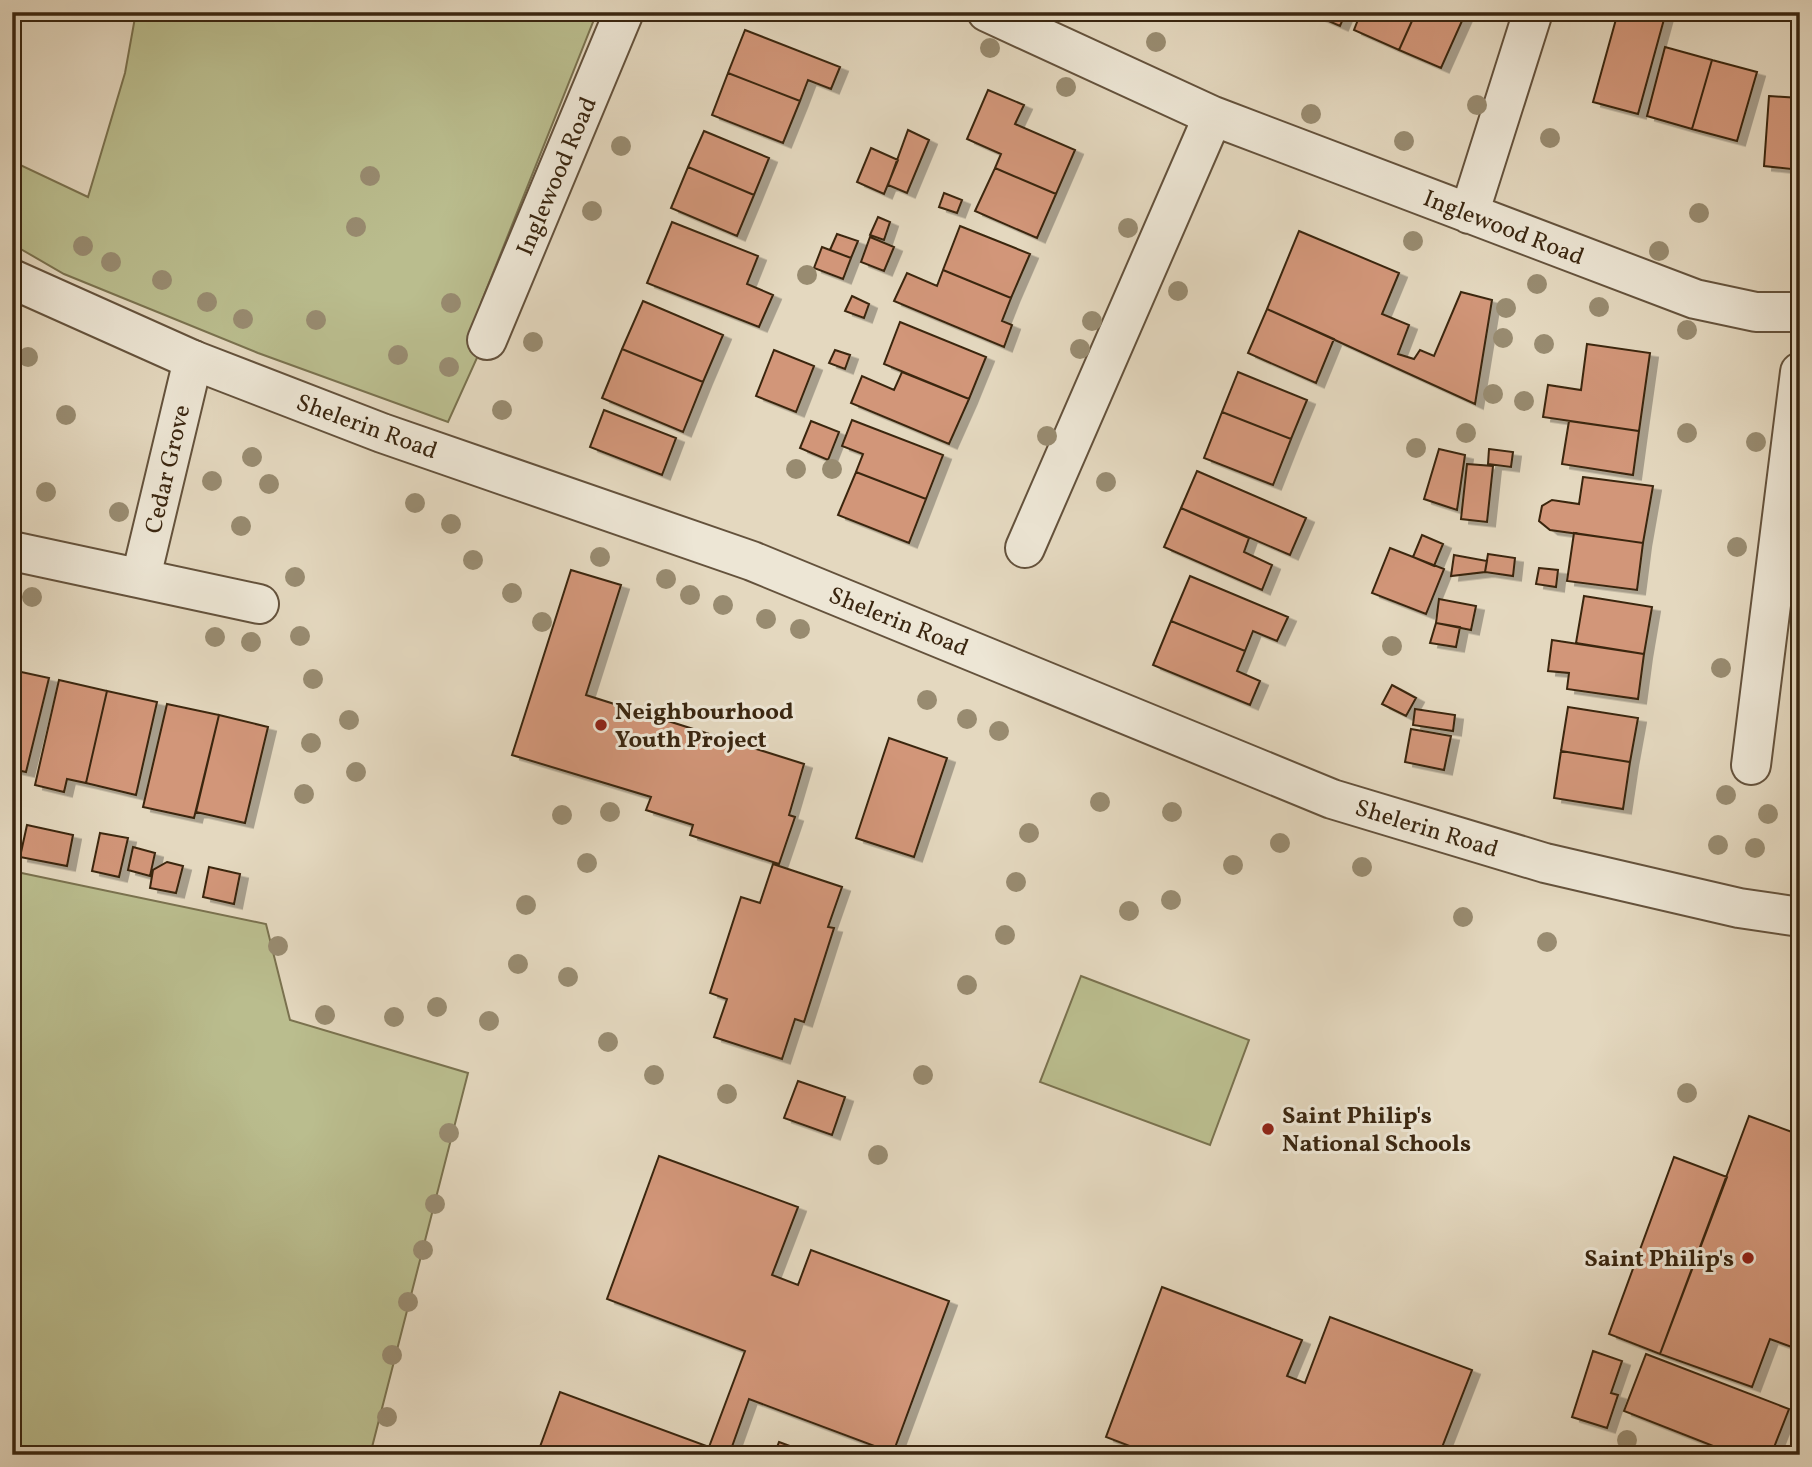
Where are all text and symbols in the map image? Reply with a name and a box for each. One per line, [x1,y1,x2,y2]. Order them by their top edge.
street label: Inglewood Road [509,92,607,262]
street label: Inglewood Road [1418,183,1589,275]
street label: Shelerin Road [291,387,442,469]
street label: Cedar Grove [138,402,200,537]
street label: Shelerin Road [823,579,973,666]
place label: Neighbourhood Youth Project [615,696,794,758]
marker: Neighbourhood Youth Project [593,717,609,733]
street label: Shelerin Road [1351,792,1502,868]
place label: Saint Philip's National Schools [1282,1100,1471,1162]
marker: Saint Philip's National Schools [1260,1121,1276,1137]
place label: Saint Philip's [1584,1243,1734,1277]
marker: Saint Philip's [1740,1250,1756,1266]

